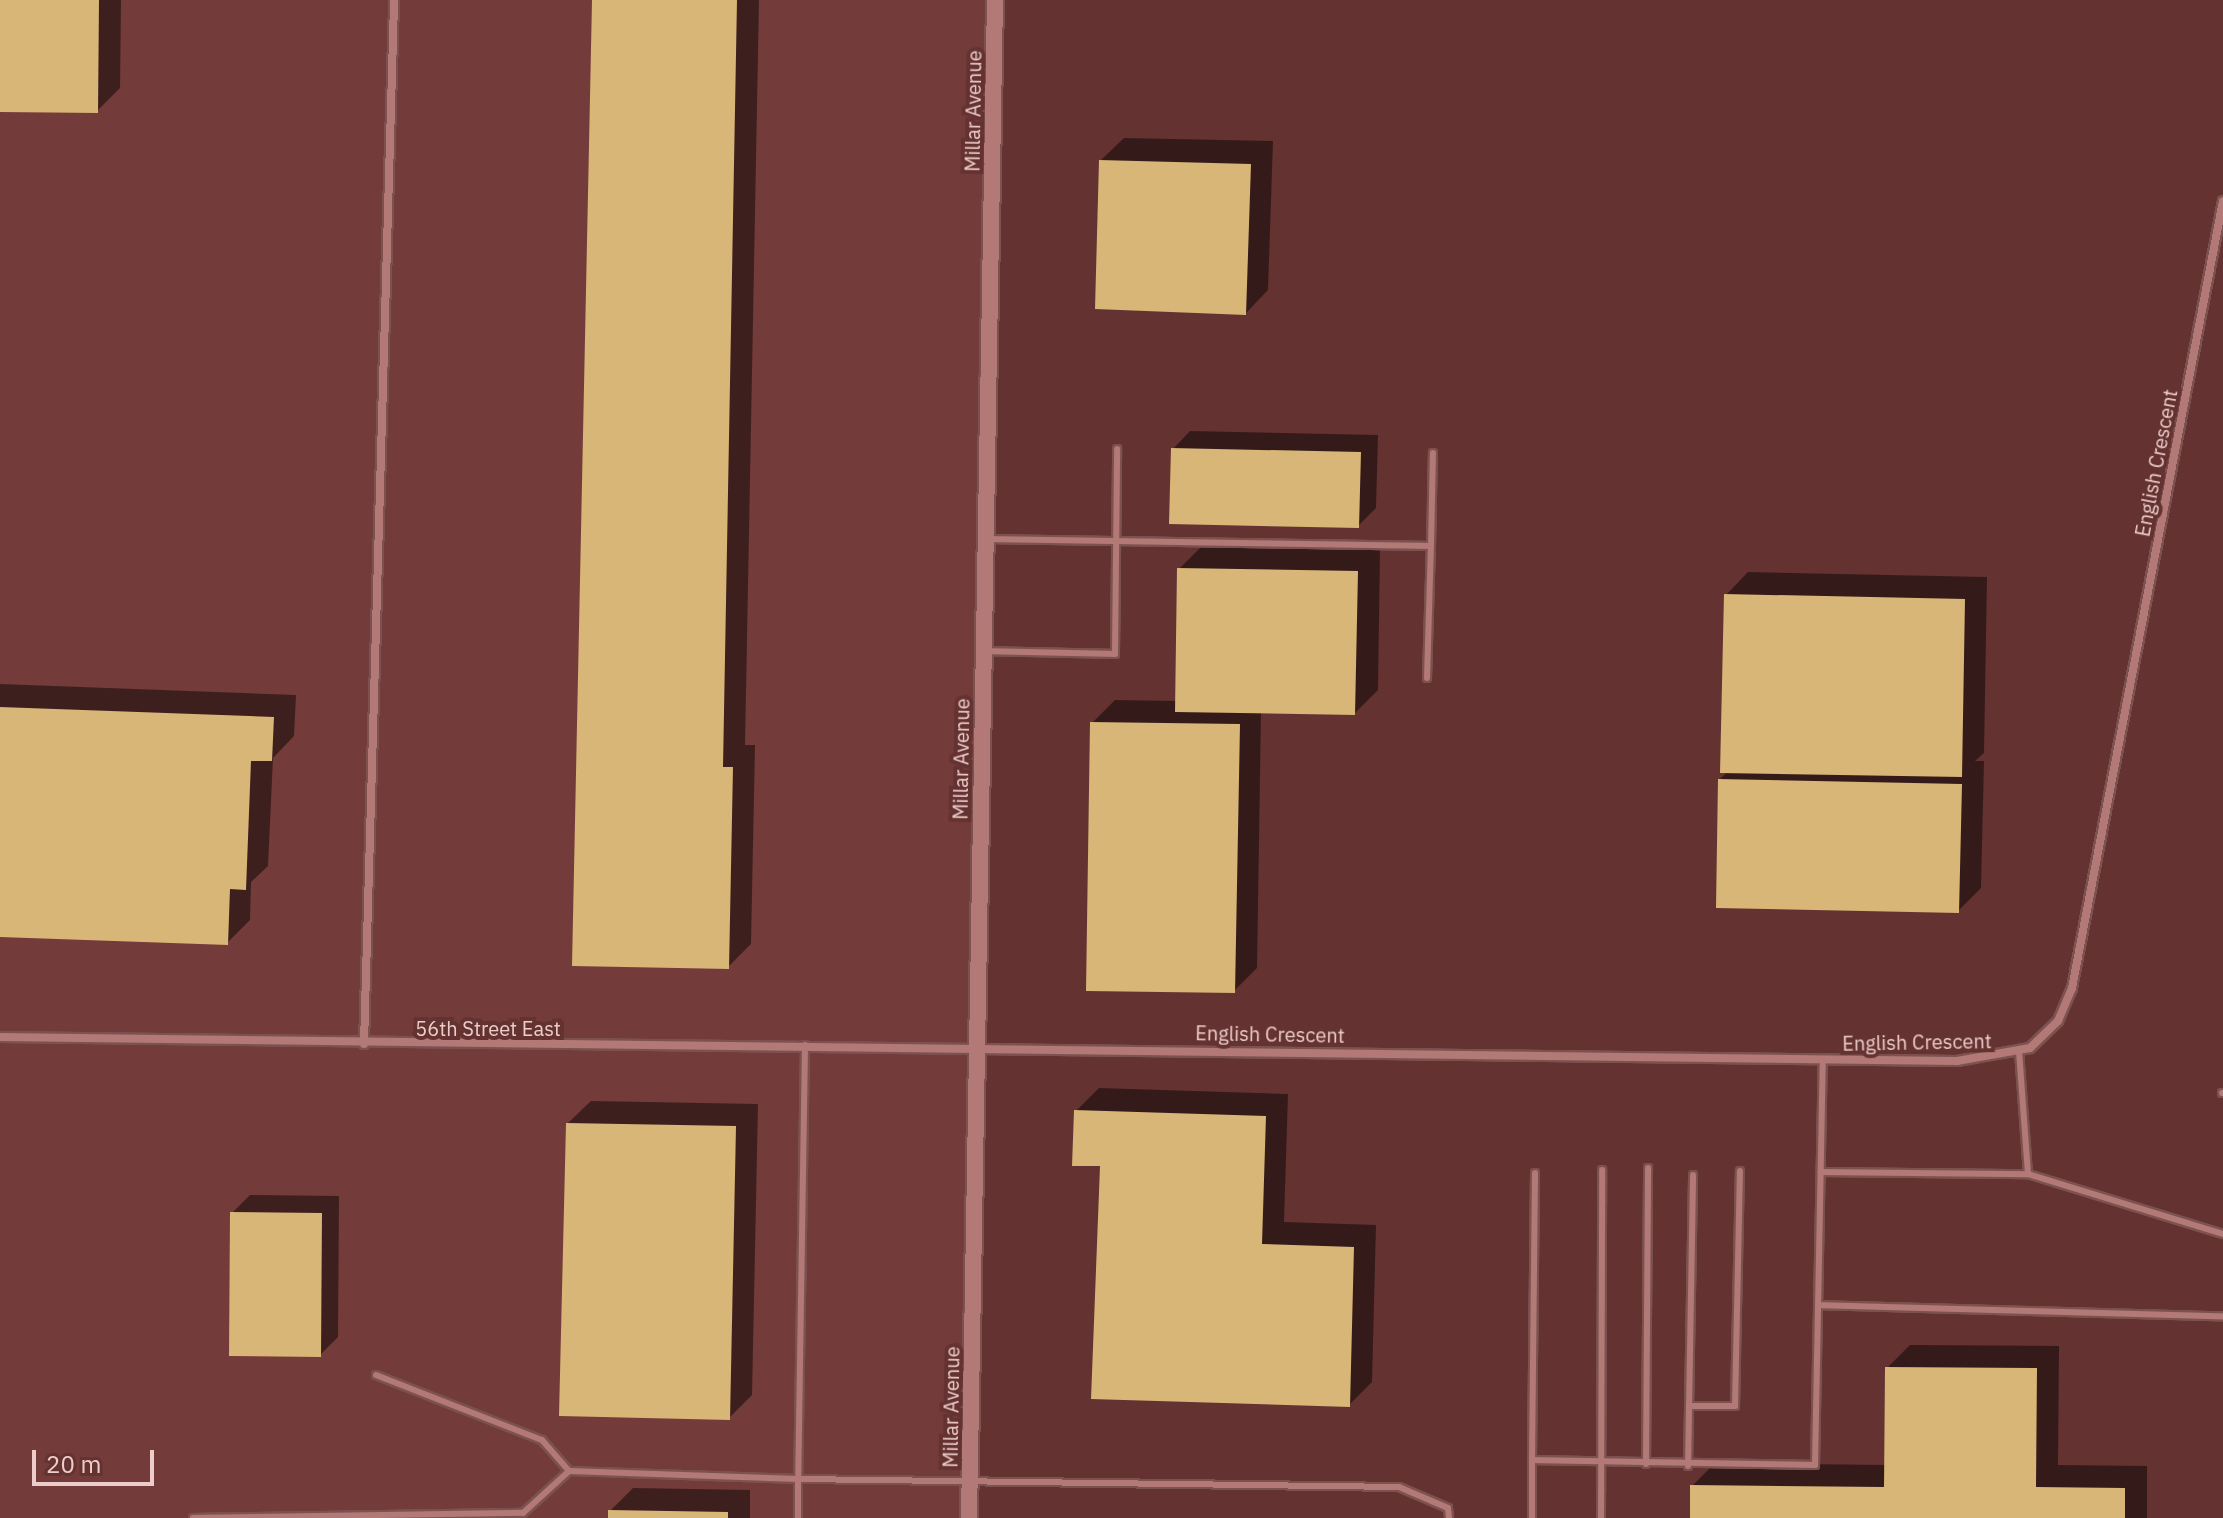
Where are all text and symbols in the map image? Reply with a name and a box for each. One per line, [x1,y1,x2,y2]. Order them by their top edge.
street label: Millar Avenue [960,50,986,172]
street label: English Crescent [2130,387,2182,539]
street label: Millar Avenue [948,698,974,820]
street label: 56th Street East [415,1016,561,1040]
street label: English Crescent [1195,1021,1345,1047]
street label: English Crescent [1842,1029,1992,1055]
street label: Millar Avenue [938,1346,964,1468]
scale bar [36,1434,158,1484]
text: 20 m [46,1448,101,1480]

